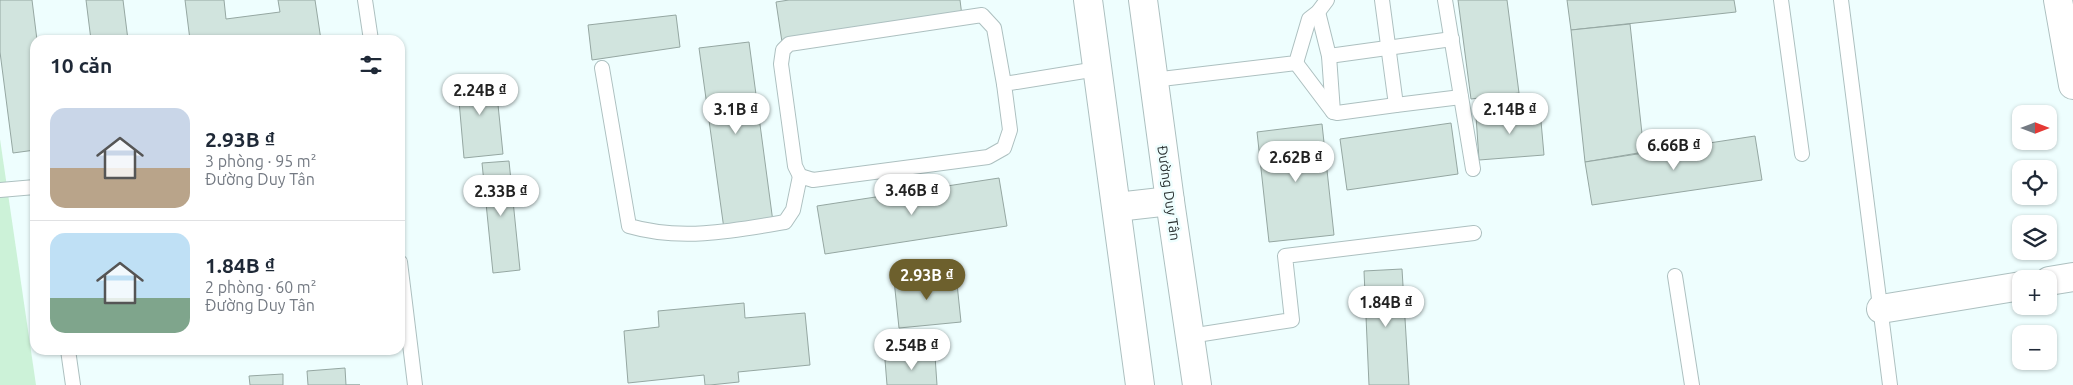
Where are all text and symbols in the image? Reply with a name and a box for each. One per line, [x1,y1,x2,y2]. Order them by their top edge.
icon: filters [357,51,385,79]
text: 10 căn [50,53,112,77]
pin: 2.24B ₫ [434,74,526,116]
text: 2.24B ₫ [453,81,507,99]
pin: 3.1B ₫ [695,92,777,135]
pin: 2.14B ₫ [1464,92,1556,135]
text: 3.1B ₫ [714,100,758,118]
text: 2.14B ₫ [1483,100,1537,118]
north arrow [2012,105,2058,150]
map controls [2012,105,2057,370]
text: 2.93B ₫ [205,127,275,151]
icon: home [90,128,150,188]
pin: 6.66B ₫ [1628,128,1720,171]
text: 6.66B ₫ [1647,136,1701,154]
pin: 2.62B ₫ [1250,140,1342,183]
street label: Đường Duy Tân [1154,144,1184,242]
text: 2.62B ₫ [1269,148,1323,166]
text: 3 phòng · 95 m² [205,152,316,170]
button: locate [2012,160,2057,205]
text: Đường Duy Tân [205,170,315,188]
pin: 2.33B ₫ [455,174,547,217]
pin: 3.46B ₫ [866,174,958,216]
text: 3.46B ₫ [885,181,939,199]
text: 2.33B ₫ [474,182,528,200]
button: layers [2012,215,2057,260]
icon: home [90,253,150,313]
text: 1.84B ₫ [205,253,275,277]
pin: 2.93B ₫ [881,258,973,301]
text: 2.93B ₫ [900,266,954,284]
button: + [2012,270,2057,315]
text: 2 phòng · 60 m² [205,278,316,296]
pin: 1.84B ₫ [1340,286,1432,328]
text: 1.84B ₫ [1359,293,1413,311]
text: Đường Duy Tân [205,296,315,314]
button: − [2012,325,2057,370]
pin: 2.54B ₫ [866,328,958,371]
text: 2.54B ₫ [885,336,939,354]

